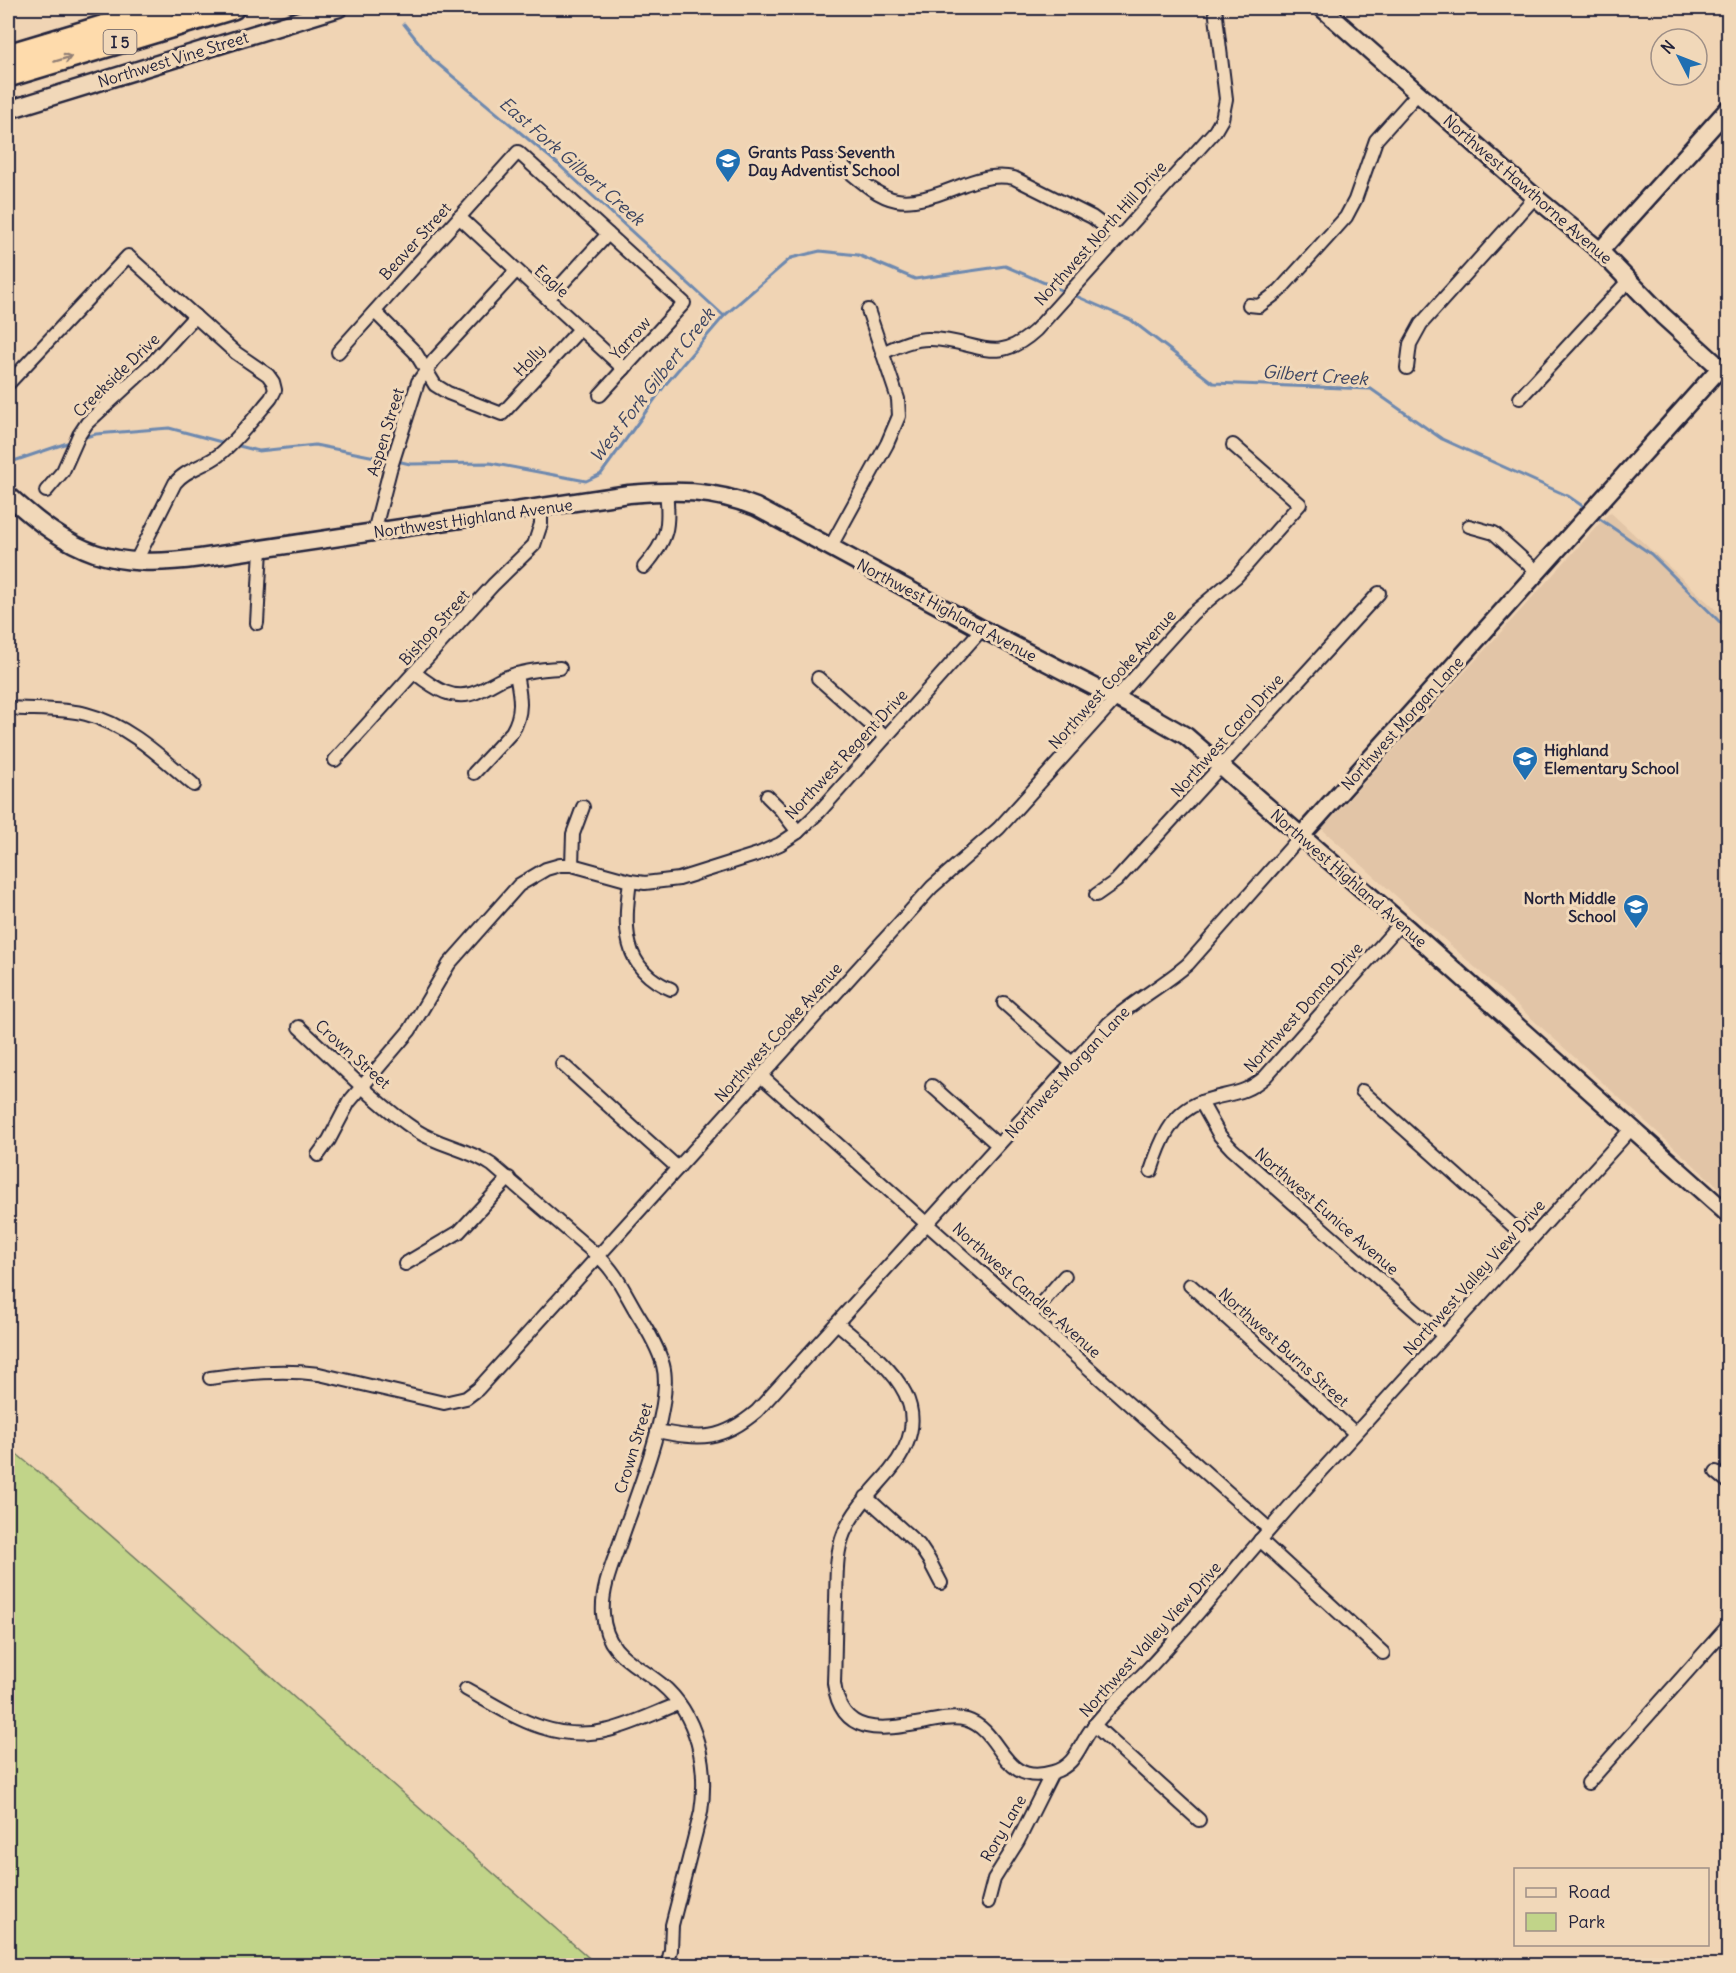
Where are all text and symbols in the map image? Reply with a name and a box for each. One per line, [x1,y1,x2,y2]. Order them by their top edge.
street label: Northwest Vine Street [95,26,251,91]
north arrow [1649,27,1709,87]
road number: I 5 [104,30,136,54]
text: N [1657,36,1679,58]
one-way arrow [54,53,73,64]
water label: East Fork Gilbert Creek [495,92,651,232]
street label: Northwest Hawthorne Avenue [1439,110,1617,268]
place label: Grants Pass Seventh Day Adventist School [748,142,900,181]
school or university icon: Grants Pass Seventh Day Adventist School [713,146,743,184]
street label: Northwest North Hill Drive [1030,157,1170,309]
street label: Beaver Street [375,198,456,284]
street label: Eagle [531,260,573,302]
water label: West Fork Gilbert Creek [585,302,721,467]
street label: Yarrow [605,312,655,364]
street label: Creekside Drive [69,329,163,421]
street label: Holly [509,340,549,380]
water label: Gilbert Creek [1262,360,1370,390]
street label: Aspen Street [362,385,408,478]
street label: Northwest Highland Avenue [372,494,574,542]
street label: Northwest Highland Avenue [854,554,1040,666]
street label: Bishop Street [395,584,474,669]
street label: Northwest Cooke Avenue [1044,605,1180,753]
street label: Northwest Morgan Lane [1336,652,1468,794]
street label: Northwest Carol Drive [1166,669,1288,801]
street label: Northwest Regent Drive [780,685,912,823]
place label: Highland Elementary School [1544,740,1679,779]
school or university icon: Highland Elementary School [1510,744,1540,782]
street label: Northwest Highland Avenue [1267,805,1431,951]
place label: North Middle School [1524,888,1616,926]
school or university icon: North Middle School [1621,892,1651,930]
street label: Northwest Donna Drive [1239,938,1367,1076]
street label: Northwest Cooke Avenue [710,958,846,1106]
street label: Northwest Morgan Lane [1000,1002,1134,1142]
street label: Crown Street [311,1015,395,1093]
street label: Northwest Eunice Avenue [1251,1143,1403,1279]
street label: Northwest Valley View Drive [1399,1195,1549,1359]
street label: Northwest Candler Avenue [949,1218,1105,1362]
street label: Northwest Burns Street [1215,1283,1354,1411]
street label: Crown Street [610,1399,657,1496]
street label: Northwest Valley View Drive [1075,1557,1225,1721]
street label: Rory Lane [976,1791,1030,1865]
legend [1514,1868,1709,1946]
text: Road [1568,1880,1611,1903]
text: Park [1568,1910,1605,1933]

